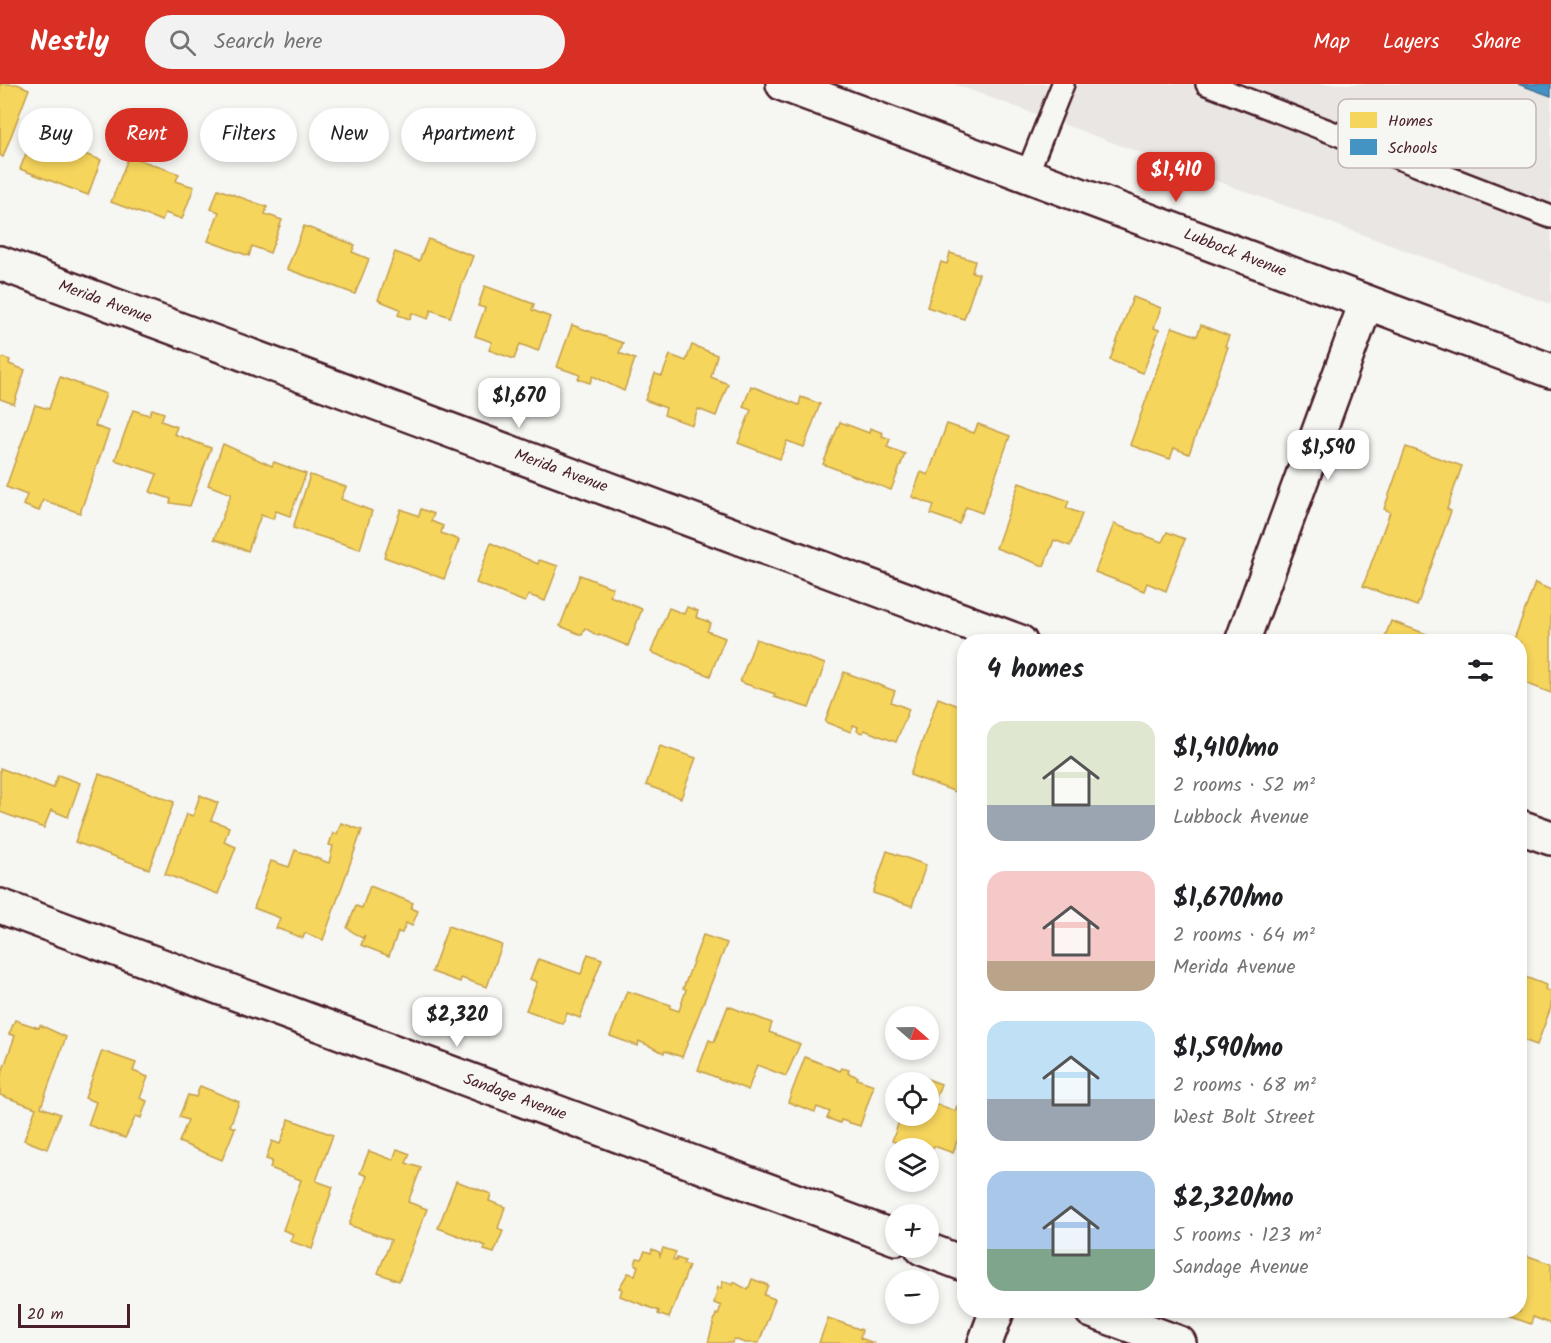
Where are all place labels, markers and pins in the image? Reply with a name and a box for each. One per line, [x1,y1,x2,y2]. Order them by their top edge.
pin: $1,410 [1127,152,1225,203]
pin: $1,670 [470,378,568,429]
pin: $1,590 [1279,430,1377,481]
pin: $2,320 [408,997,506,1048]

